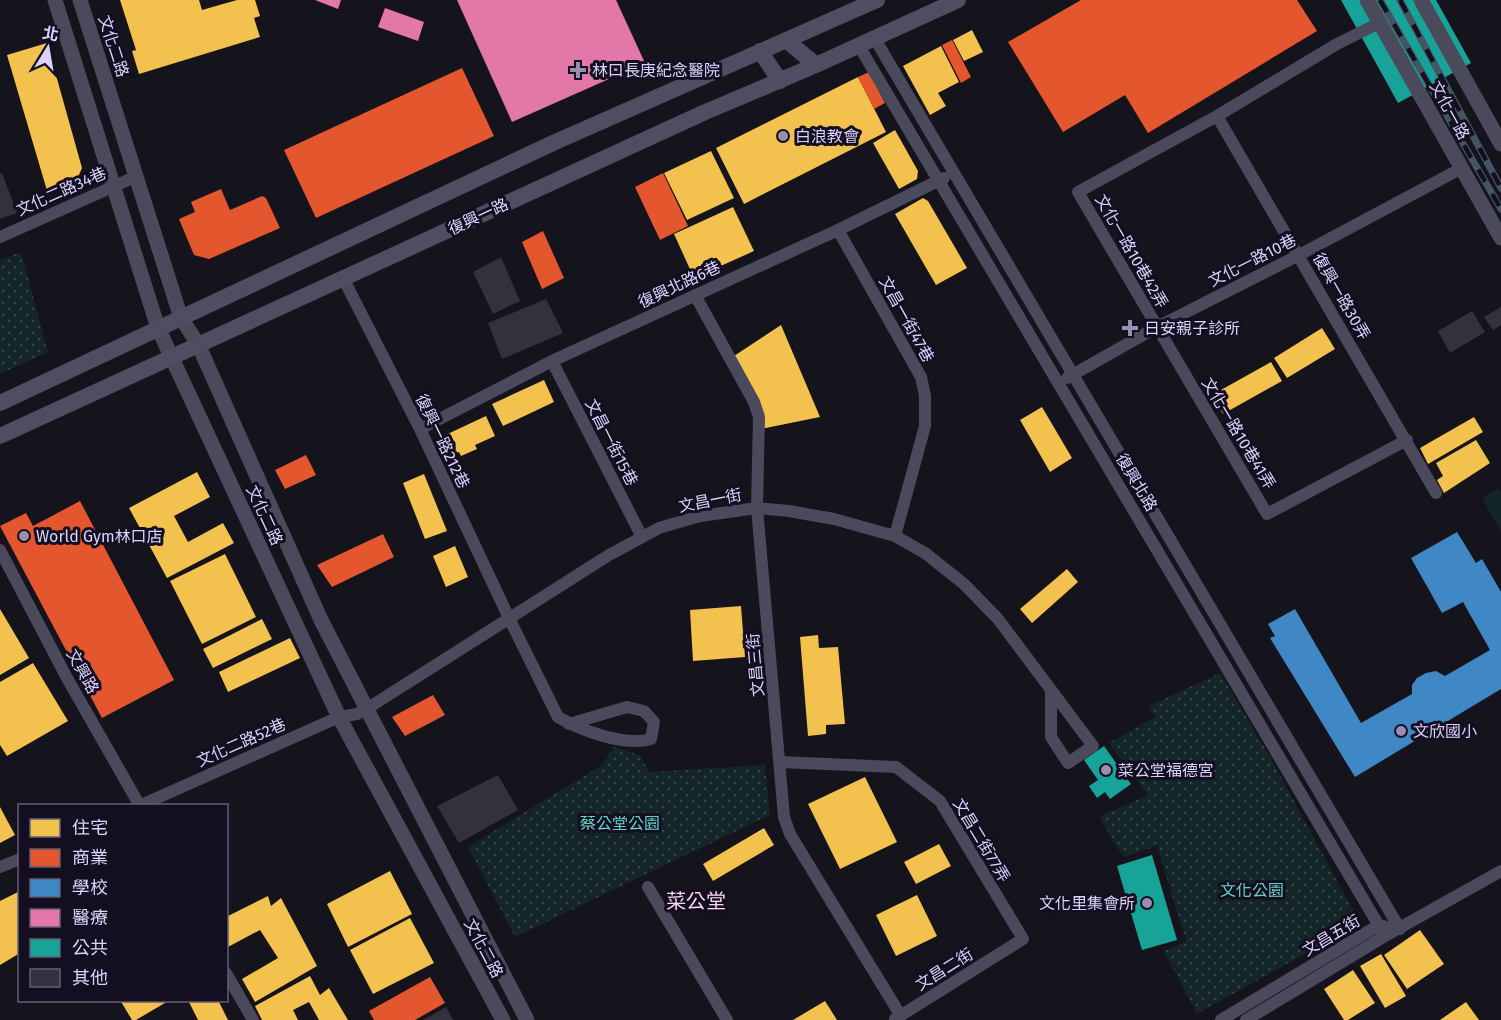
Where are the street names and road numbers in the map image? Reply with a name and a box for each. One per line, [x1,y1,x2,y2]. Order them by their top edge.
street label: 文化二路 [95,13,132,80]
street label: 文化一路 [1426,78,1473,143]
street label: 文化二路34巷 [13,163,109,220]
street label: 文化一路10巷42弄 [1091,191,1172,311]
street label: 復興一路 [445,194,511,239]
street label: 文化一路10巷 [1205,230,1299,291]
street label: 復興一路30弄 [1309,250,1374,343]
street label: 復興北路6巷 [635,257,723,312]
street label: 文昌一街47巷 [875,273,938,365]
street label: 文化一路10巷41弄 [1198,374,1279,492]
street label: 復興一路212巷 [412,391,474,491]
street label: 文昌一街15巷 [582,396,642,489]
street label: 復興北路 [1112,450,1161,515]
street label: 文化二路 [242,482,287,548]
street label: 文昌一街 [677,485,743,516]
street label: 文昌三街 [743,632,768,698]
street label: 文興路 [63,646,103,697]
street label: 文化二路52巷 [194,714,289,771]
street label: 文昌二街77弄 [949,795,1014,886]
street label: 文昌五街 [1299,911,1364,960]
street label: 文化二路 [460,916,507,981]
street label: 文昌二街 [912,944,976,994]

